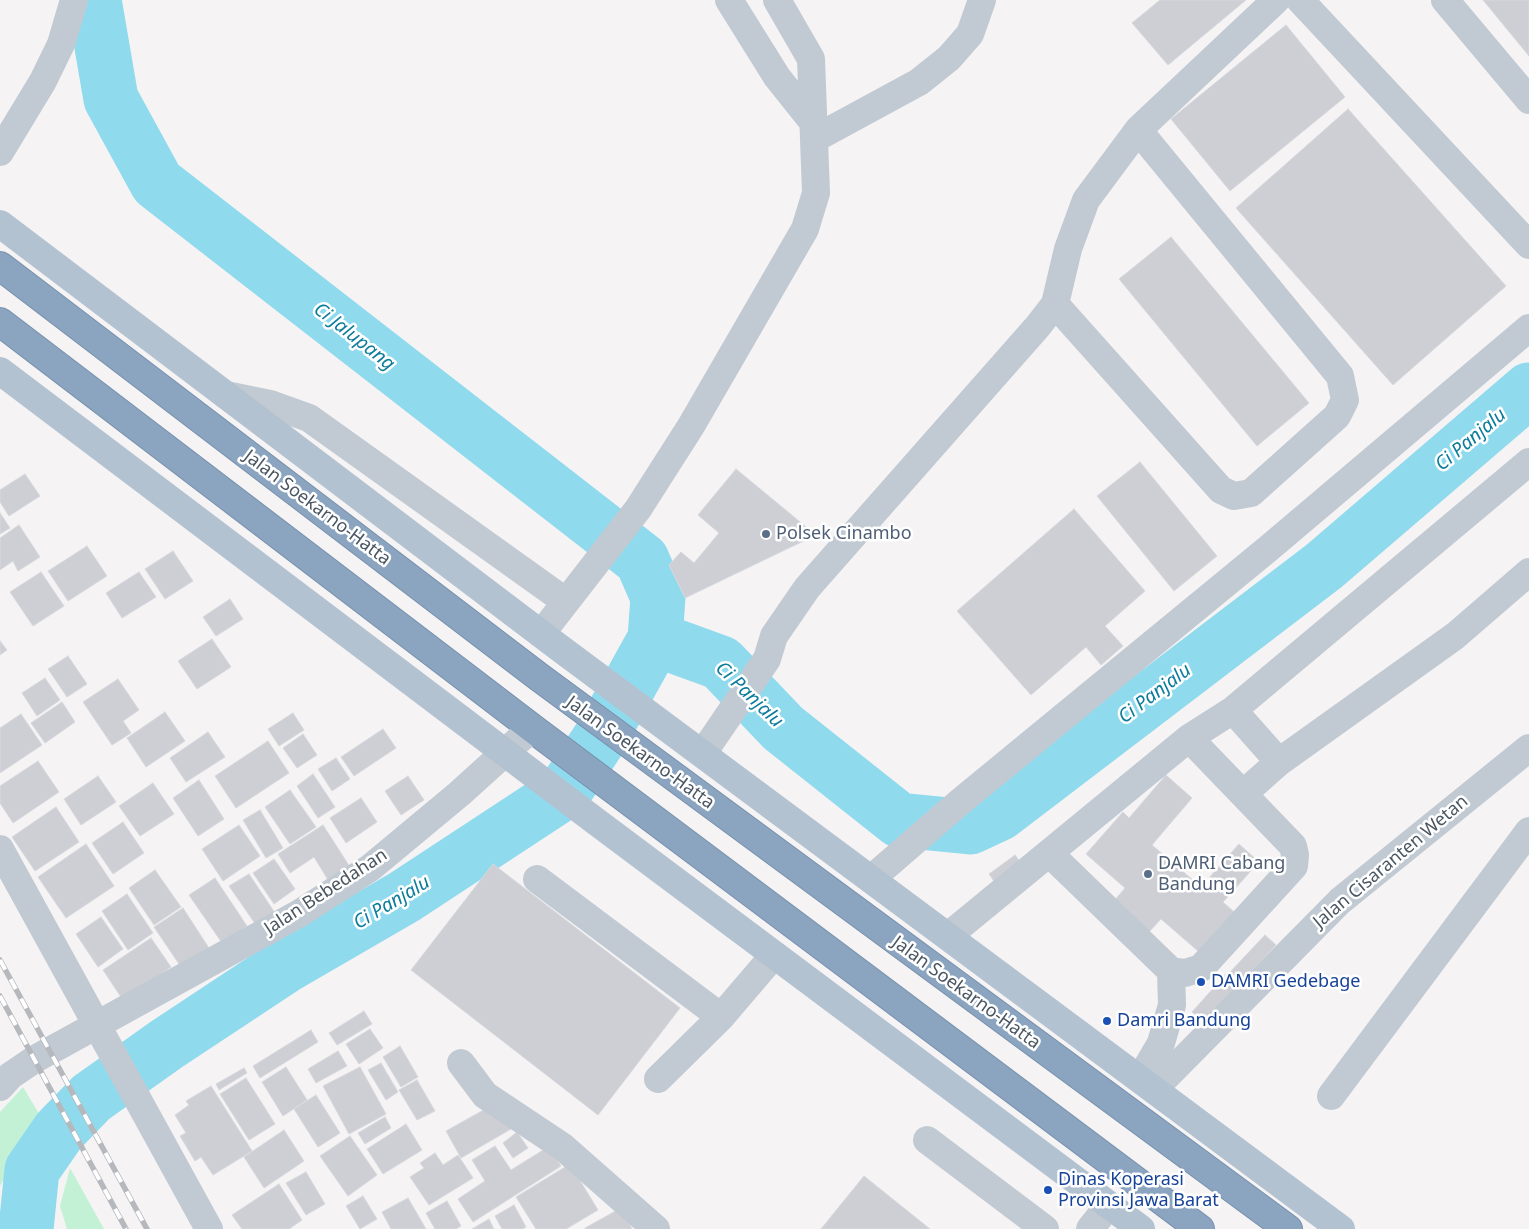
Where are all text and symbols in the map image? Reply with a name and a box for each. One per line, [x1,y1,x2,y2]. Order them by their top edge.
water label: Ci Jalupang [309,298,399,376]
water label: Ci Panjalu [1431,404,1511,476]
street label: Jalan Soekarno-Hatta [239,446,395,570]
place label: Polsek Cinambo [776,523,912,545]
marker: Polsek Cinambo [760,528,772,540]
water label: Ci Panjalu [710,657,788,733]
water label: Ci Panjalu [1114,659,1196,729]
street label: Jalan Soekarno-Hatta [562,692,718,814]
street label: Jalan Cisaranten Wetan [1309,791,1473,933]
street label: Jalan Bebedahan [261,844,391,940]
place label: DAMRI Cabang Bandung [1158,853,1285,896]
marker: DAMRI Cabang Bandung [1142,868,1154,880]
water label: Ci Panjalu [350,871,434,935]
street label: Jalan Soekarno-Hatta [888,932,1044,1054]
place label: DAMRI Gedebage [1211,971,1360,993]
marker: DAMRI Gedebage [1195,976,1207,988]
place label: Damri Bandung [1117,1010,1251,1032]
marker: Damri Bandung [1101,1015,1113,1027]
place label: Dinas Koperasi Provinsi Jawa Barat [1058,1169,1219,1212]
marker: Dinas Koperasi Provinsi Jawa Barat [1042,1184,1054,1196]

